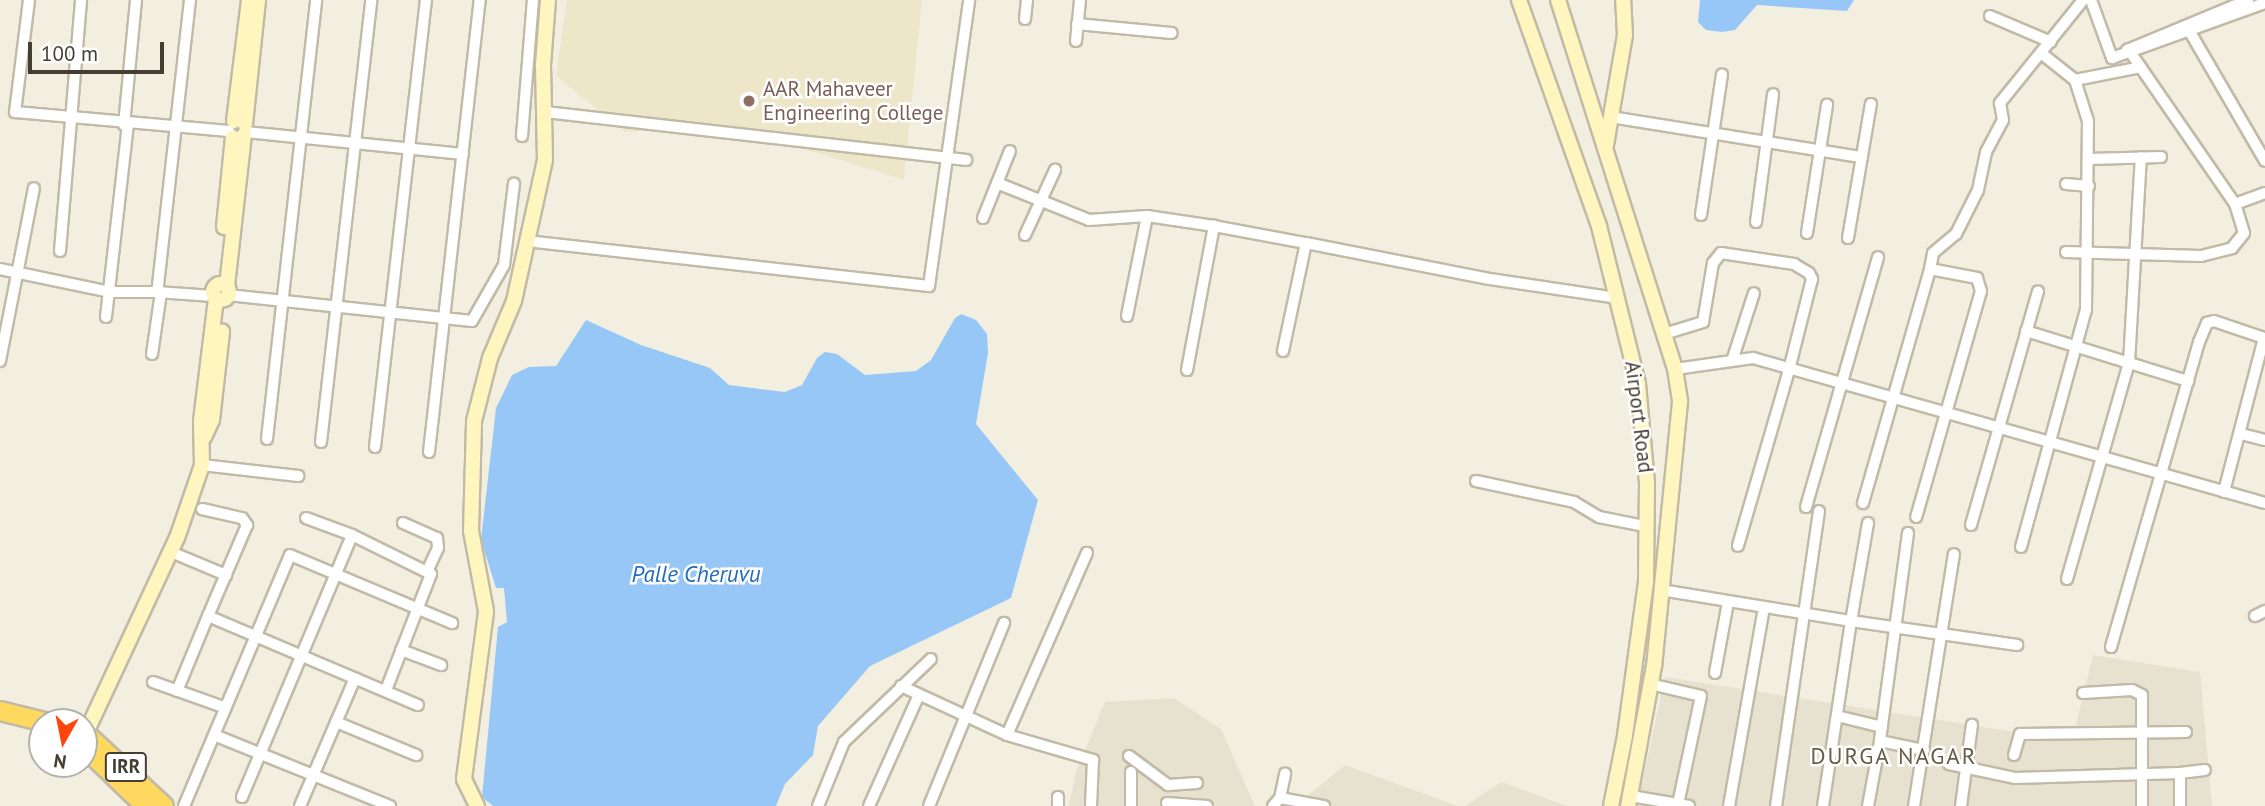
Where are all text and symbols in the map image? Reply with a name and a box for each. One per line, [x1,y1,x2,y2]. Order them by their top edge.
scale bar [32,28,168,72]
text: 100 m [41,40,98,67]
place label: AAR Mahaveer Engineering College [763,76,944,126]
marker: AAR Mahaveer Engineering College [741,93,757,109]
street label: Airport Road [1620,360,1658,474]
water label: Palle Cheruvu [631,560,761,588]
north arrow [28,708,98,778]
district label: DURGA NAGAR [1811,742,1977,770]
text: N [52,749,68,775]
road number: IRR [103,752,149,782]

